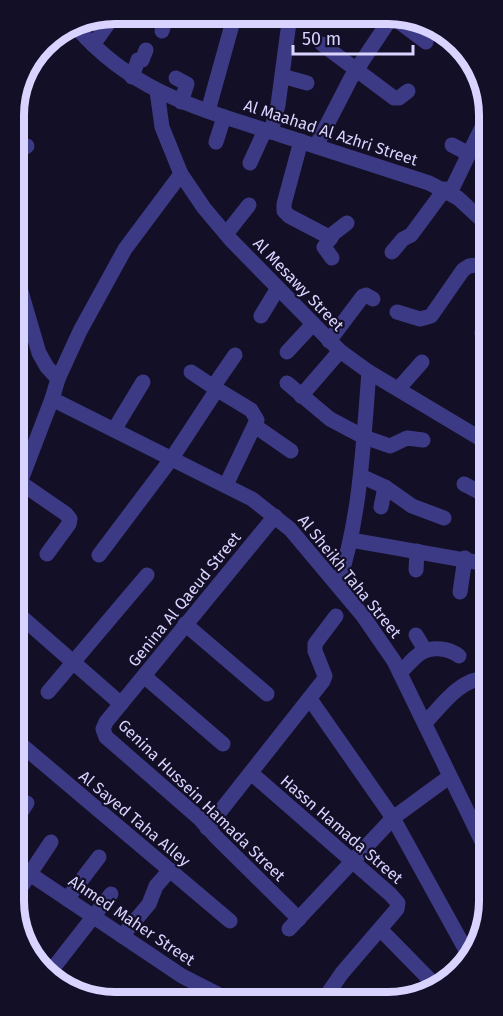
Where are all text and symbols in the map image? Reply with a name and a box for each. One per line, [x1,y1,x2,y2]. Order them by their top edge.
scale bar [293,18,413,56]
text: 50 m [302,28,341,50]
street label: Al Maahad Al Azhri Street [241,95,420,170]
street label: Al Mesawy Street [249,234,348,335]
street label: Al Sheikh Taha Street [294,511,405,642]
street label: Genina Al Qaeud Street [124,528,245,671]
street label: Genina Hussein Hamada Street [114,715,289,885]
street label: Al Sayed Taha Alley [75,766,194,870]
street label: Hassn Hamada Street [277,771,407,888]
street label: Ahmed Maher Street [65,871,199,970]

